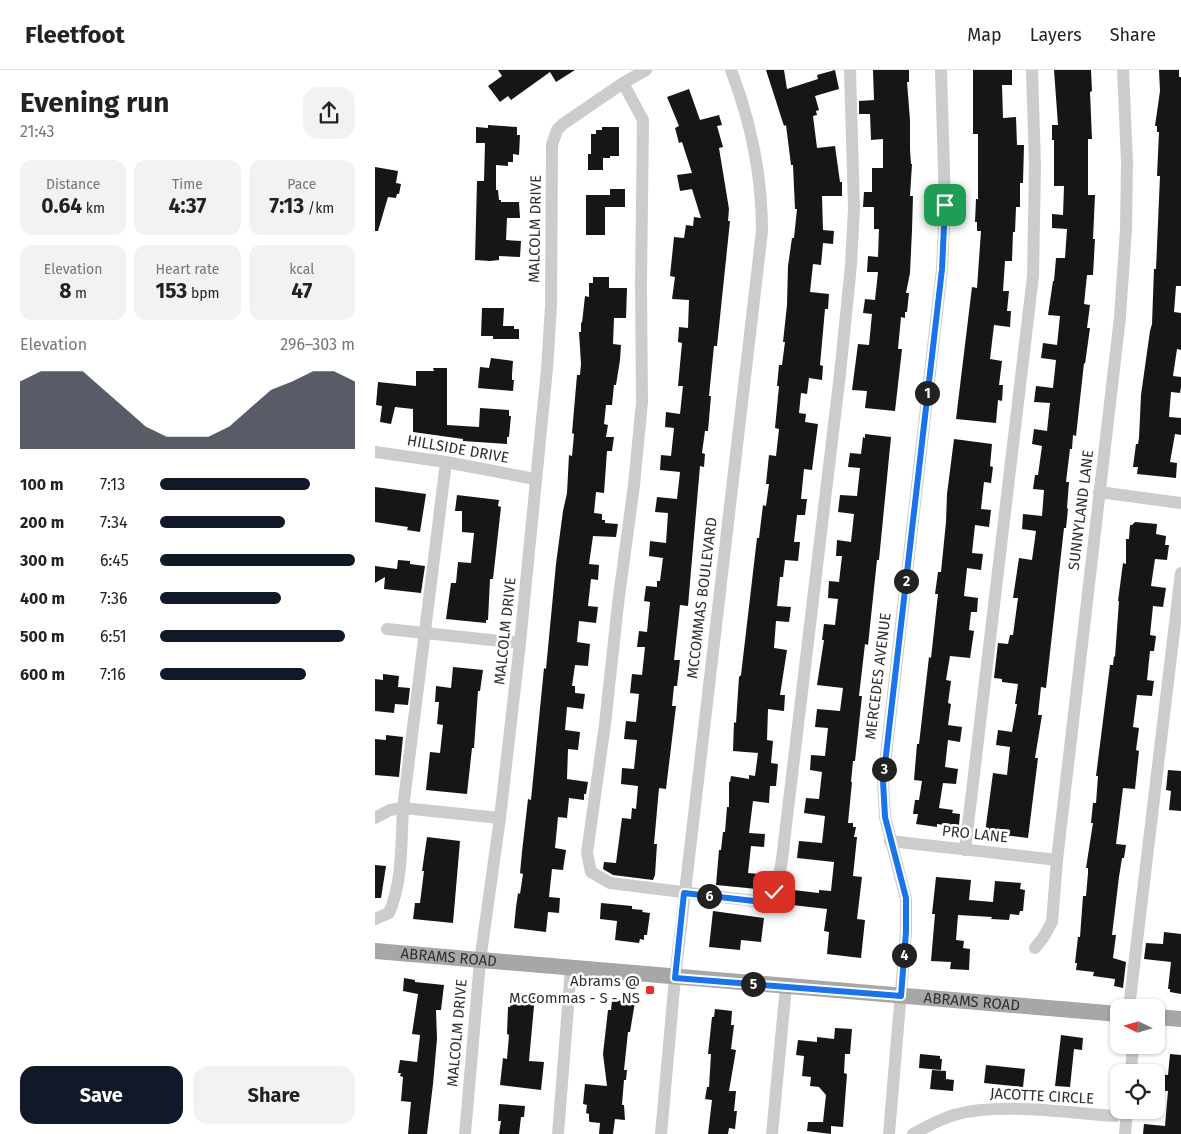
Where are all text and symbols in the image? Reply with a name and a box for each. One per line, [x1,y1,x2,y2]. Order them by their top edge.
text: Fleetfoot [25,21,125,49]
text: Map [967,24,1002,46]
text: Layers [1030,24,1082,46]
text: Share [1110,24,1156,46]
text: Evening run [20,86,169,119]
button: share [303,87,355,139]
text: 21:43 [20,122,54,141]
street label: MALCOLM DRIVE [525,175,545,283]
text: Distance [46,176,100,193]
text: Time [172,176,203,193]
text: Pace [287,176,316,193]
pin [924,184,966,226]
icon: arrive [931,191,959,219]
text: 0.64 [41,193,82,219]
text: 4:37 [169,193,206,219]
text: 7:13 [269,193,304,219]
text: km [82,200,105,217]
text: /km [304,200,334,217]
text: Elevation [44,261,103,278]
text: Heart rate [156,261,219,278]
text: kcal [289,261,314,278]
text: 8 [59,278,71,304]
text: 153 [155,278,187,304]
text: 47 [291,278,312,304]
text: m [71,285,87,302]
text: bpm [187,285,220,302]
text: Elevation [20,335,87,354]
text: 296–303 m [280,335,355,354]
pin: 1 [915,380,939,406]
text: 1 [924,385,931,402]
street label: HILLSIDE DRIVE [406,431,510,467]
street label: SUNNYLAND LANE [1065,449,1097,571]
text: 100 m [20,475,63,494]
text: 7:13 [100,475,125,494]
text: 200 m [20,513,64,532]
text: 7:34 [100,513,128,532]
street label: MCCOMMAS BOULEVARD [683,516,721,680]
text: 300 m [20,551,64,570]
text: 6:45 [100,551,129,570]
pin: 2 [893,568,919,594]
text: 2 [903,573,910,590]
street label: MALCOLM DRIVE [490,576,520,686]
text: 400 m [20,589,65,608]
text: 7:36 [100,589,128,608]
street label: MERCEDES AVENUE [861,612,895,740]
text: 500 m [20,627,65,646]
text: 6:51 [100,627,127,646]
text: 600 m [20,665,65,684]
text: 7:16 [100,665,126,684]
pin: 3 [871,756,897,782]
text: 3 [881,761,888,778]
street label: PRO LANE [941,822,1009,846]
pin [753,871,795,913]
icon: check [760,878,788,906]
pin: 6 [697,884,721,908]
text: 6 [706,888,713,905]
pin: 4 [891,942,917,968]
street label: ABRAMS ROAD [400,944,498,970]
text: 4 [901,947,908,964]
place label: Abrams @ McCommas - S - NS [509,972,640,1007]
pin: 5 [741,972,765,996]
text: 5 [750,976,757,993]
street label: MALCOLM DRIVE [443,978,471,1088]
marker: Abrams @ McCommas - S - NS [644,984,656,996]
street label: ABRAMS ROAD [923,989,1021,1015]
north arrow [1110,999,1165,1054]
map controls [1110,999,1165,1119]
button: locate [1110,1064,1165,1119]
button: Save [20,1066,183,1124]
button: Share [193,1066,355,1124]
street label: JACOTTE CIRCLE [990,1084,1094,1108]

